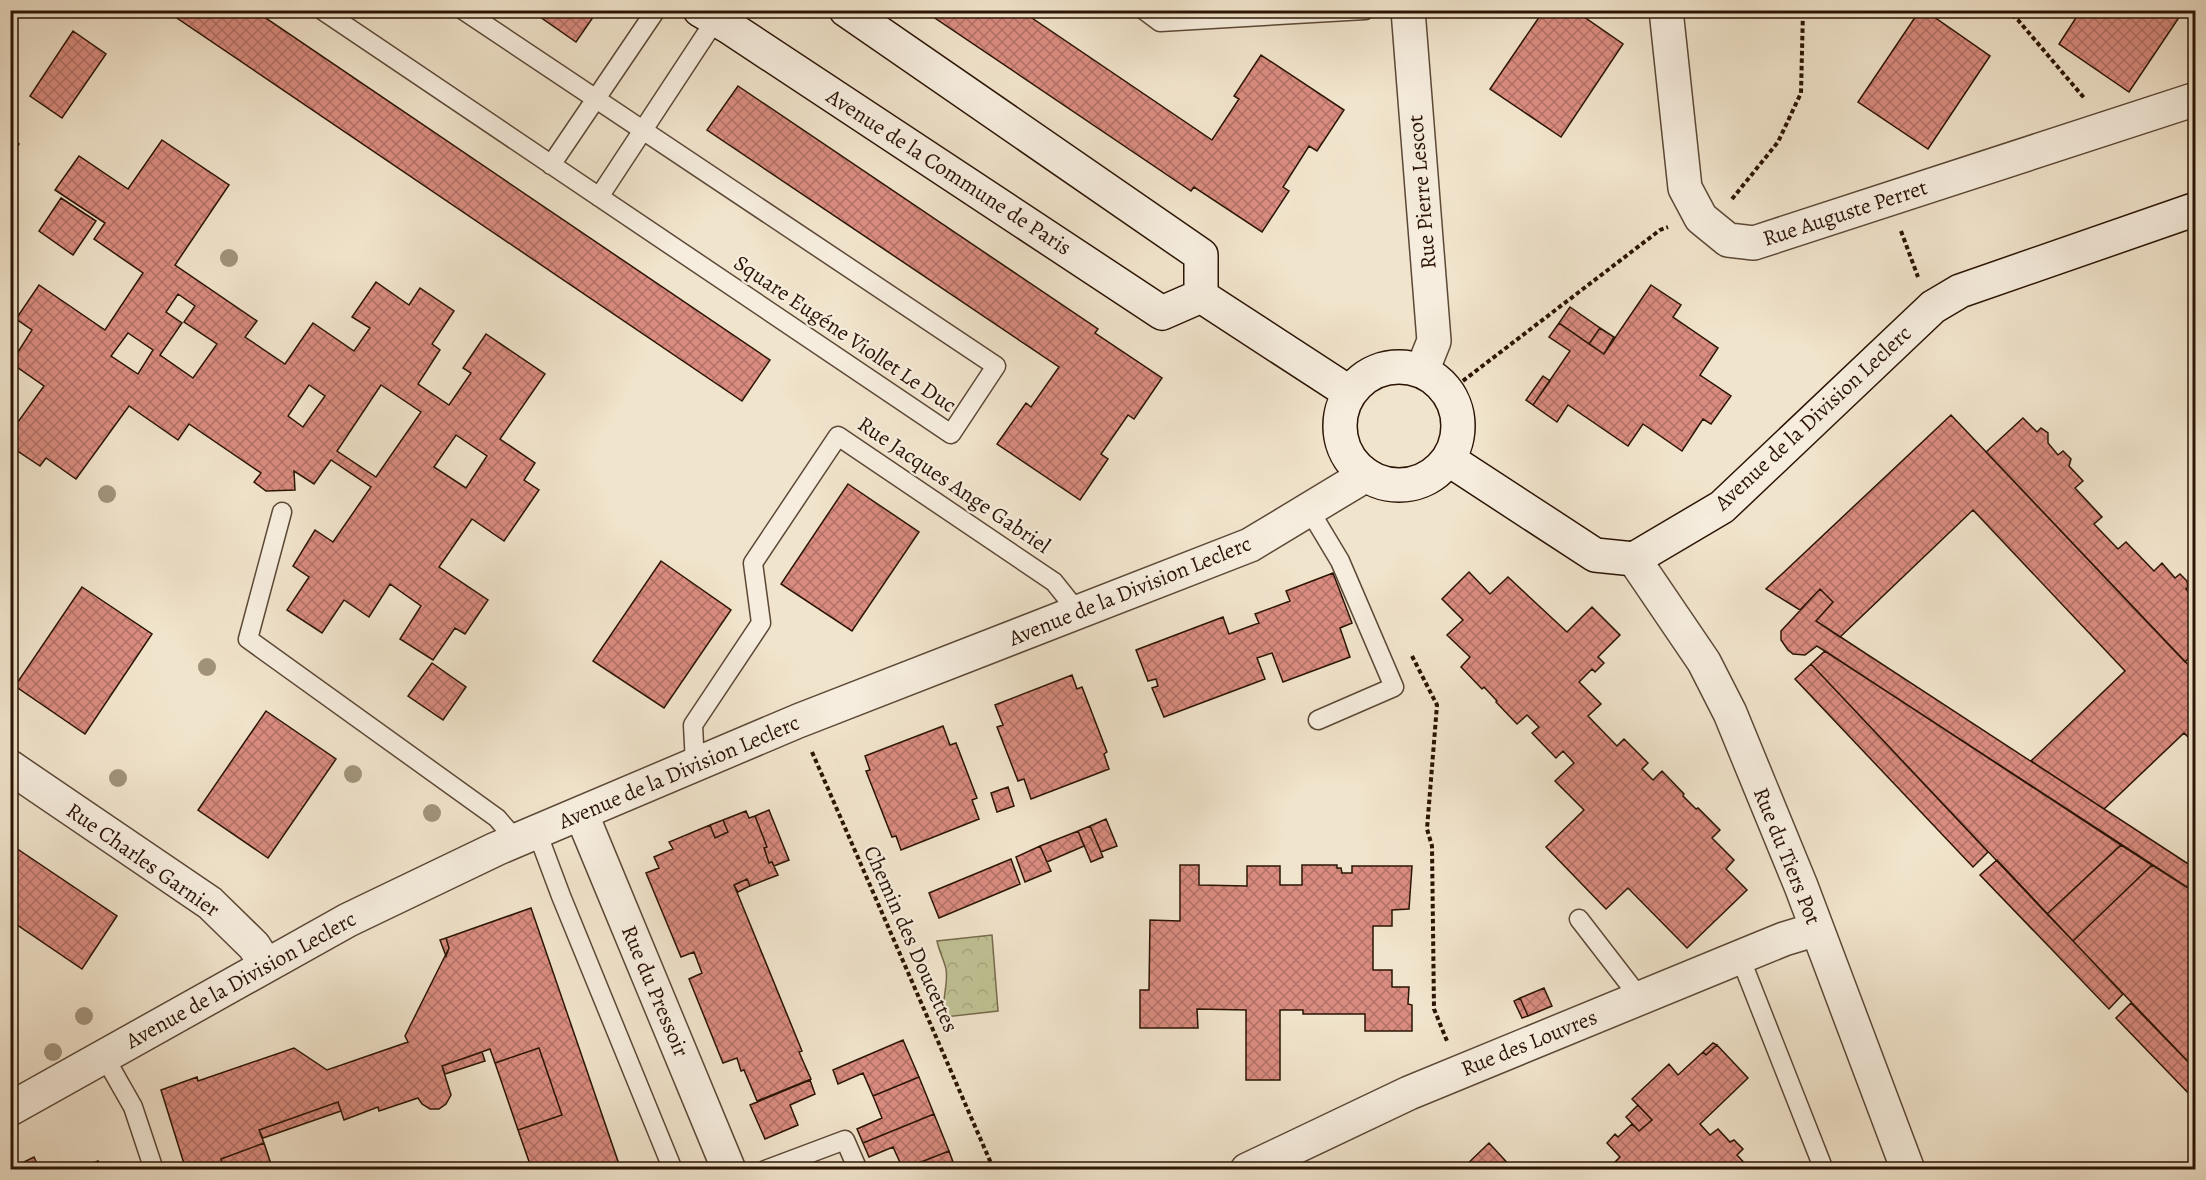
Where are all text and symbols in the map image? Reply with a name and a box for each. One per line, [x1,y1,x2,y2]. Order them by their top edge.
street label: Avenue de la Commune de Paris [820,81,1077,263]
street label: Rue Pierre Lescot [1400,114,1444,270]
street label: Rue Auguste Perret [1759,172,1931,254]
street label: Square Eugéne Viollet Le Duc [728,248,962,420]
street label: Avenue de la Division Leclerc [1707,319,1918,518]
street label: Rue Jacques Ange Gabriel [852,409,1056,561]
street label: Avenue de la Division Leclerc [1003,529,1256,654]
street label: Avenue de la Division Leclerc [553,708,804,837]
street label: Rue du Tiers Pot [1746,783,1828,929]
street label: Rue Charles Garnier [60,796,226,924]
street label: Chemin des Doucettes [856,841,966,1037]
street label: Avenue de la Division Leclerc [120,904,362,1056]
street label: Rue du Pressoir [614,921,696,1061]
street label: Rue des Louvres [1456,1002,1602,1084]

